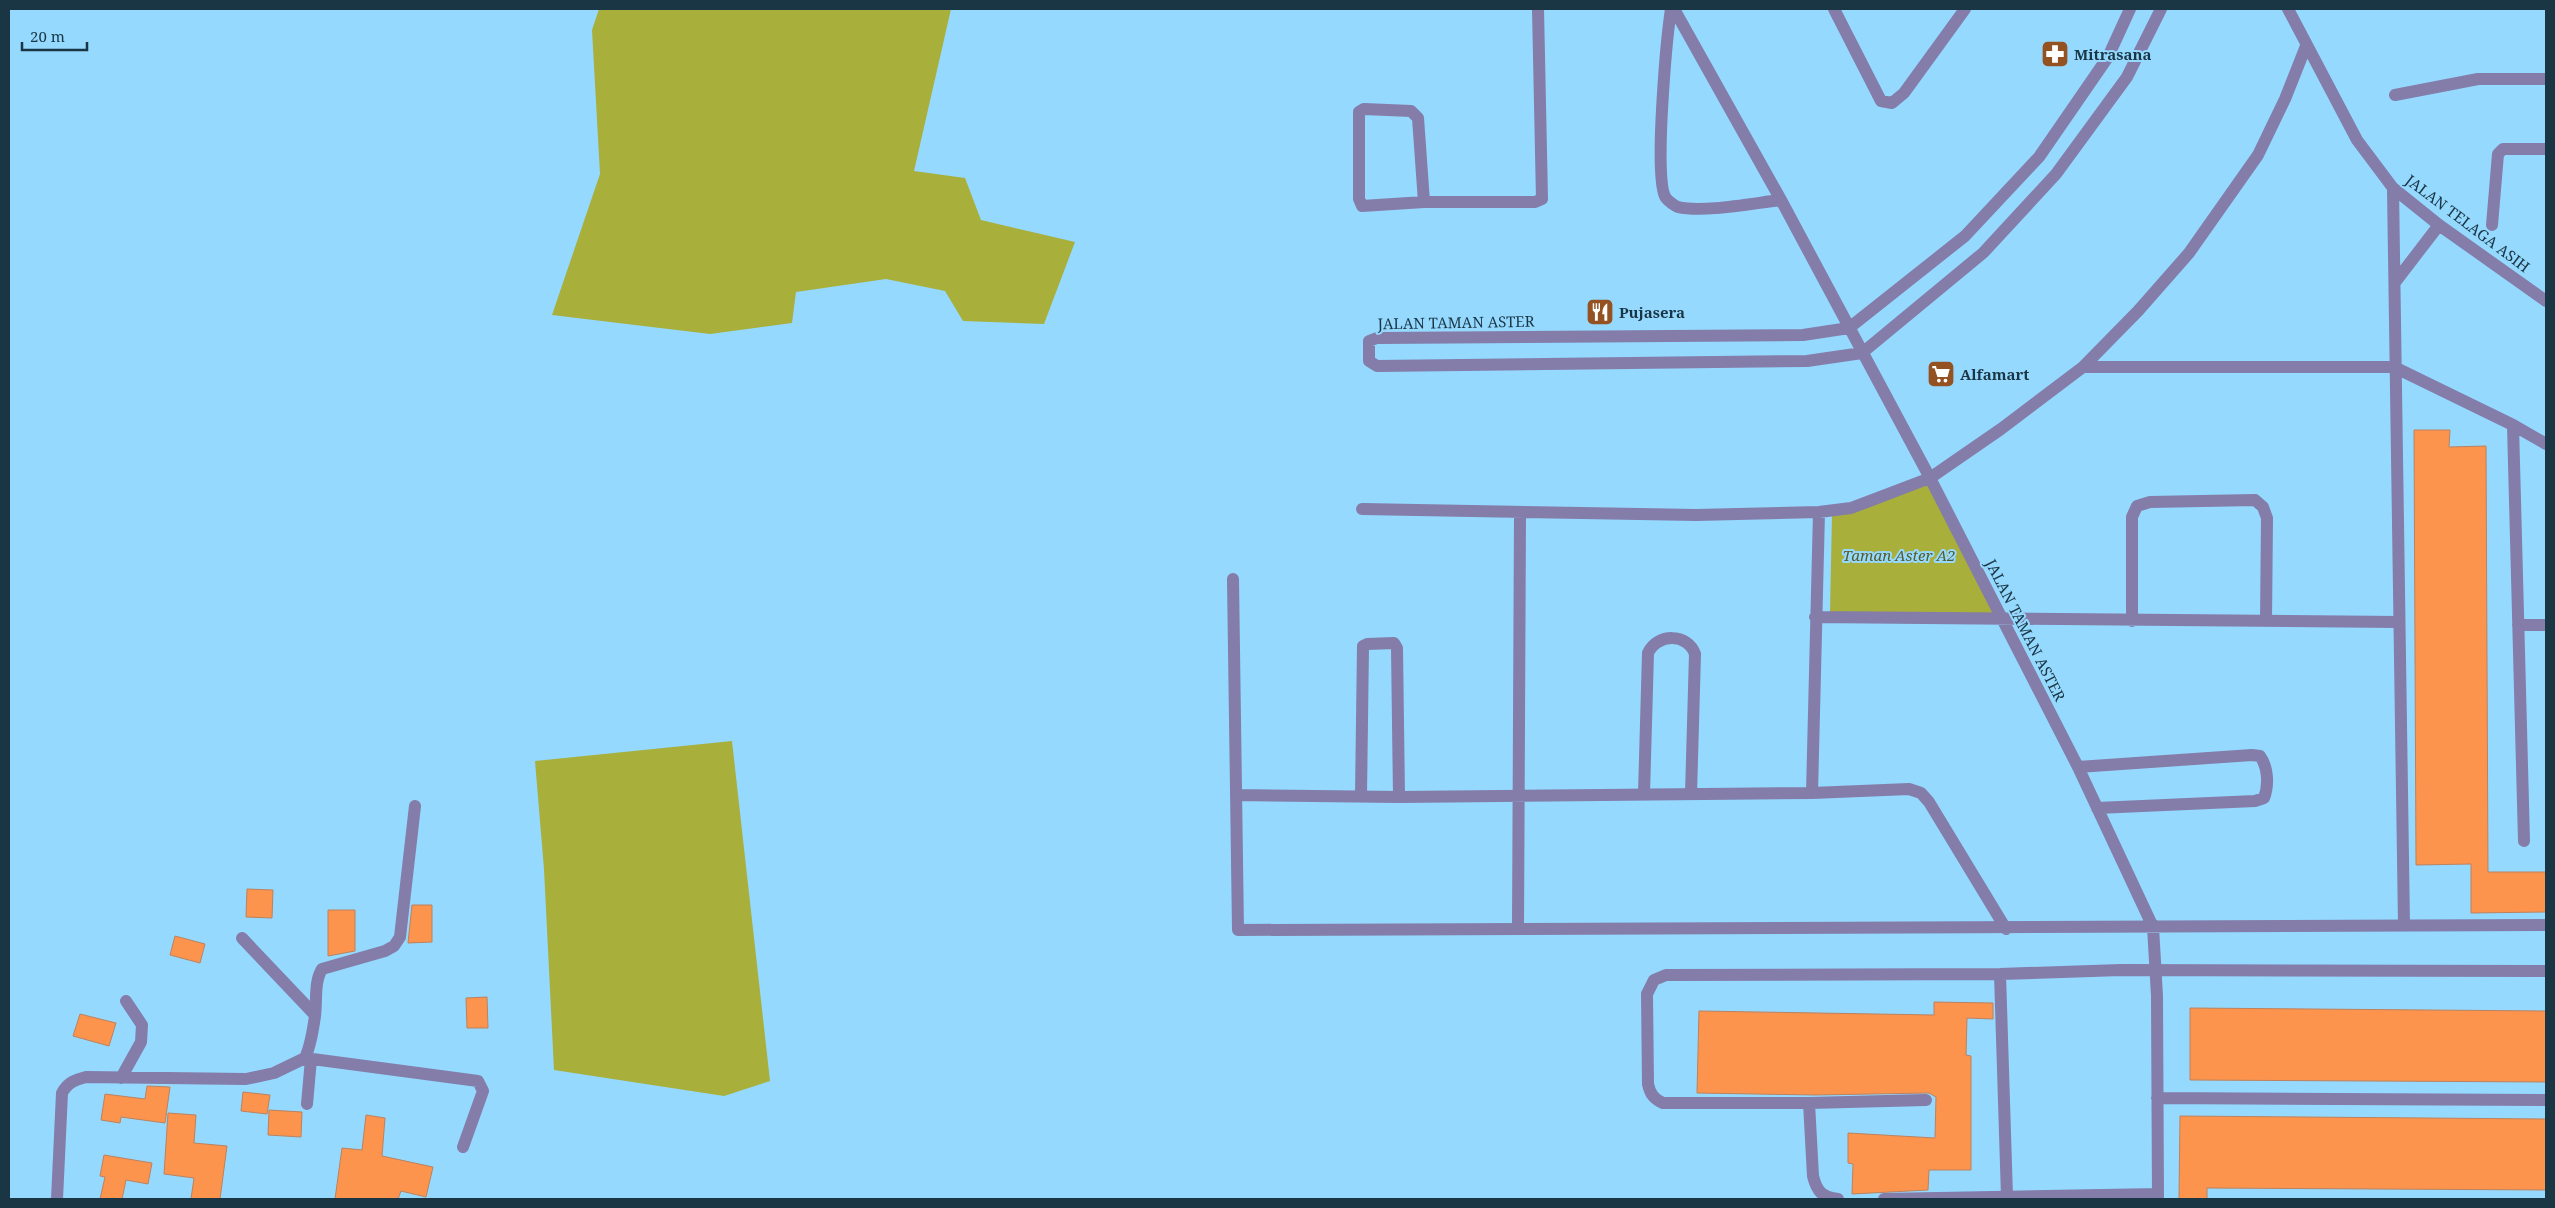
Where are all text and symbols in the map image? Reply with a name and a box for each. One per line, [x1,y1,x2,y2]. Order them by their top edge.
scale bar [22,20,88,52]
text: 20 m [30,26,65,46]
pharmacy icon: Mitrasana [2040,39,2070,69]
place label: Mitrasana [2074,44,2151,64]
street label: JALAN TELAGA ASIH [2401,169,2534,276]
restaurant icon: Pujasera [1585,297,1615,327]
place label: Pujasera [1619,302,1685,322]
street label: JALAN TAMAN ASTER [1376,311,1535,333]
supermarket icon: Alfamart [1926,359,1956,389]
place label: Alfamart [1960,364,2029,384]
park label: Taman Aster A2 [1843,545,1955,565]
street label: JALAN TAMAN ASTER [1981,555,2071,705]

